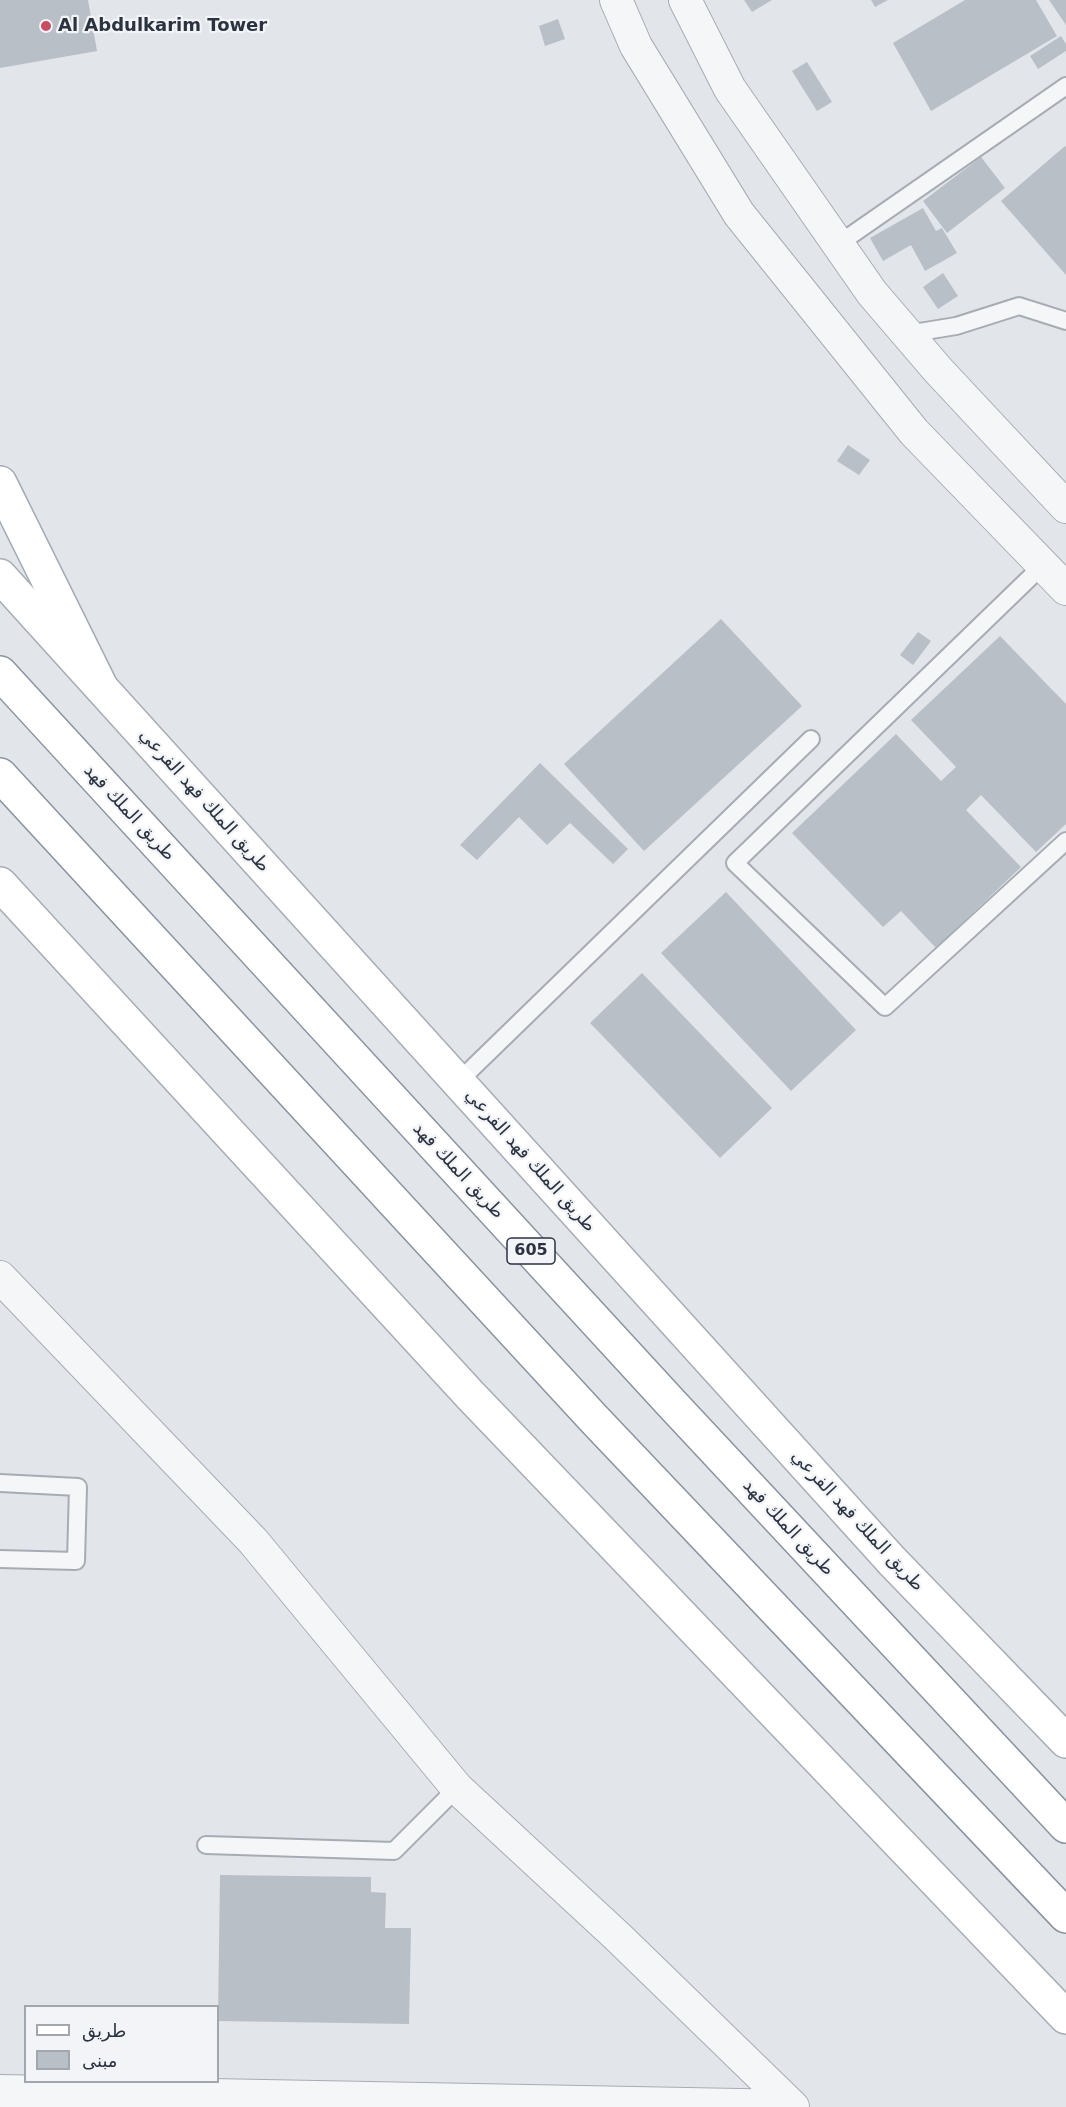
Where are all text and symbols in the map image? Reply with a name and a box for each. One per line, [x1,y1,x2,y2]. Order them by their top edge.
place label: Al Abdulkarim Tower [58,15,267,37]
marker: Al Abdulkarim Tower [39,19,53,33]
street label: طريق الملك فهد الفرعي [134,725,274,877]
street label: طريق الملك فهد [79,760,179,866]
street label: طريق الملك فهد الفرعي [460,1085,600,1237]
street label: طريق الملك فهد [408,1118,508,1224]
road number: 605 [507,1238,555,1264]
street label: طريق الملك فهد الفرعي [786,1446,928,1596]
street label: طريق الملك فهد [738,1475,838,1581]
legend [24,2005,219,2083]
text: طريق [82,2020,126,2041]
text: مبنى [82,2050,118,2071]

